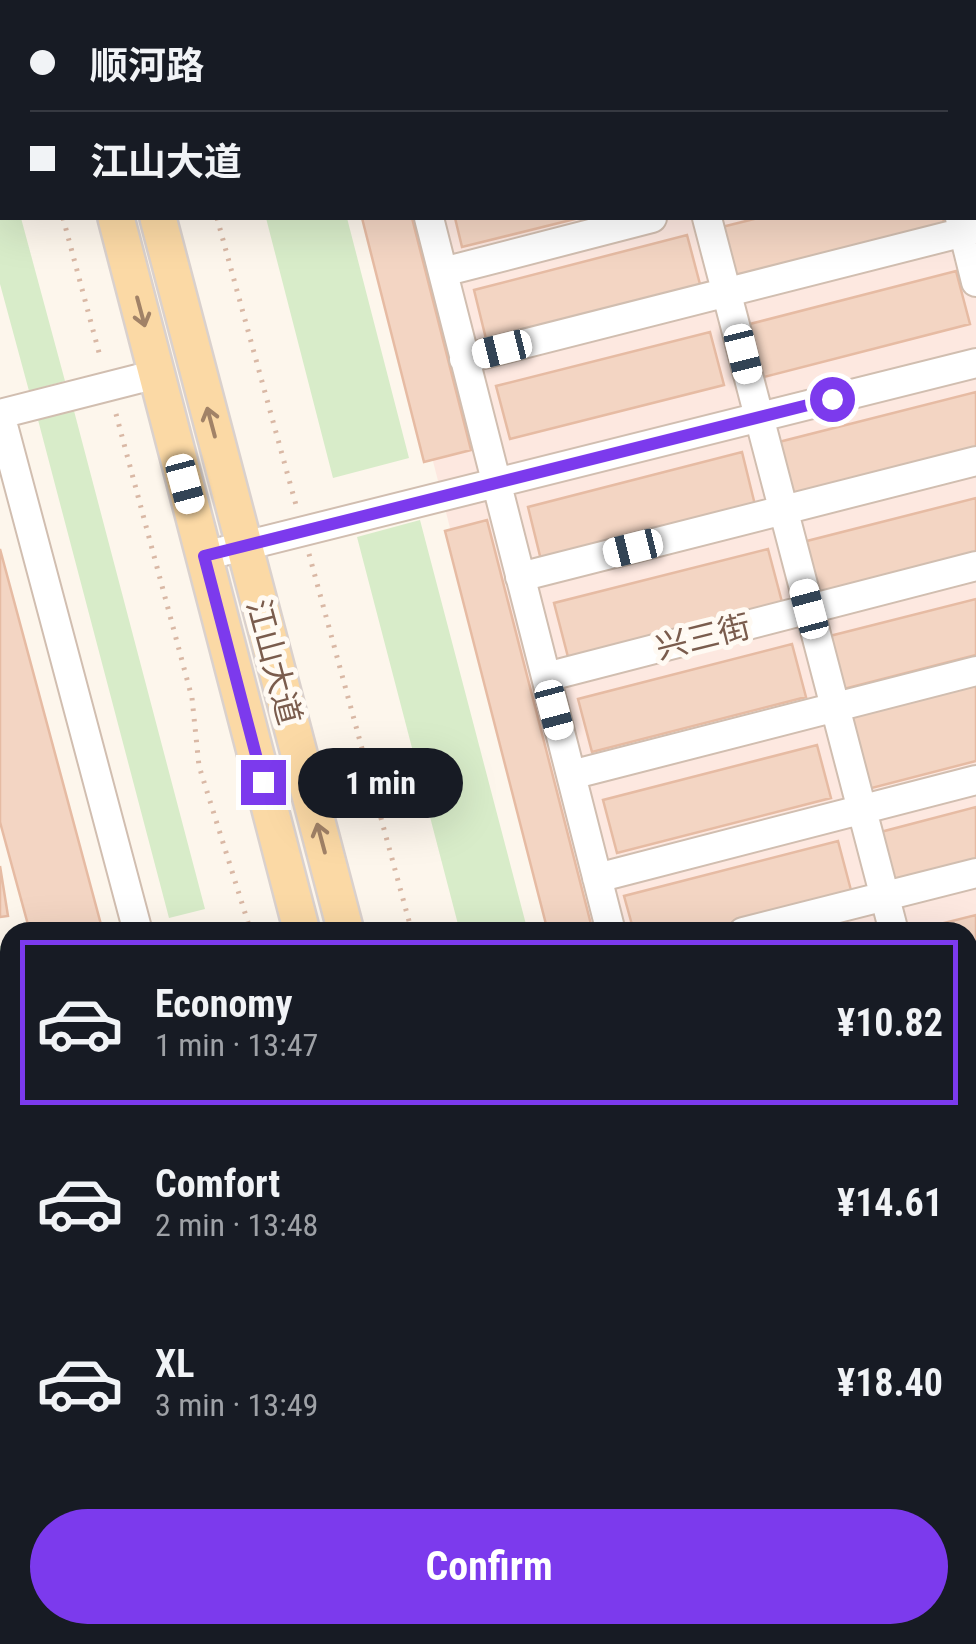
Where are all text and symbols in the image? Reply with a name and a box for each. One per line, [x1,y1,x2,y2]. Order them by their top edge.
text: 顺河路 [90,44,204,88]
text: 江山大道 [90,140,242,184]
one-way arrow [132,296,151,327]
car [721,321,765,387]
car [469,327,535,371]
route start [810,377,855,422]
one-way arrow [201,407,220,438]
car [163,451,207,517]
car [600,526,666,570]
car [787,576,831,642]
street label: 江山大道 [239,595,309,729]
street label: 兴三街 [652,607,754,667]
car [532,677,576,743]
callout: 1 min [298,747,463,817]
route end [241,760,286,805]
text: 1 min [345,764,416,802]
one-way arrow [310,823,329,854]
icon: car [35,978,125,1068]
text: Economy [155,982,292,1026]
text: ¥10.82 [837,1001,943,1045]
text: 1 min · 13:47 [155,1026,318,1064]
icon: car [35,1158,125,1248]
text: Comfort [155,1162,280,1206]
text: ¥14.61 [837,1181,943,1225]
text: 2 min · 13:48 [155,1206,318,1244]
icon: car [35,1338,125,1428]
text: XL [155,1342,194,1386]
text: ¥18.40 [837,1361,943,1405]
text: 3 min · 13:49 [155,1386,318,1424]
button: Confirm [30,1509,948,1624]

